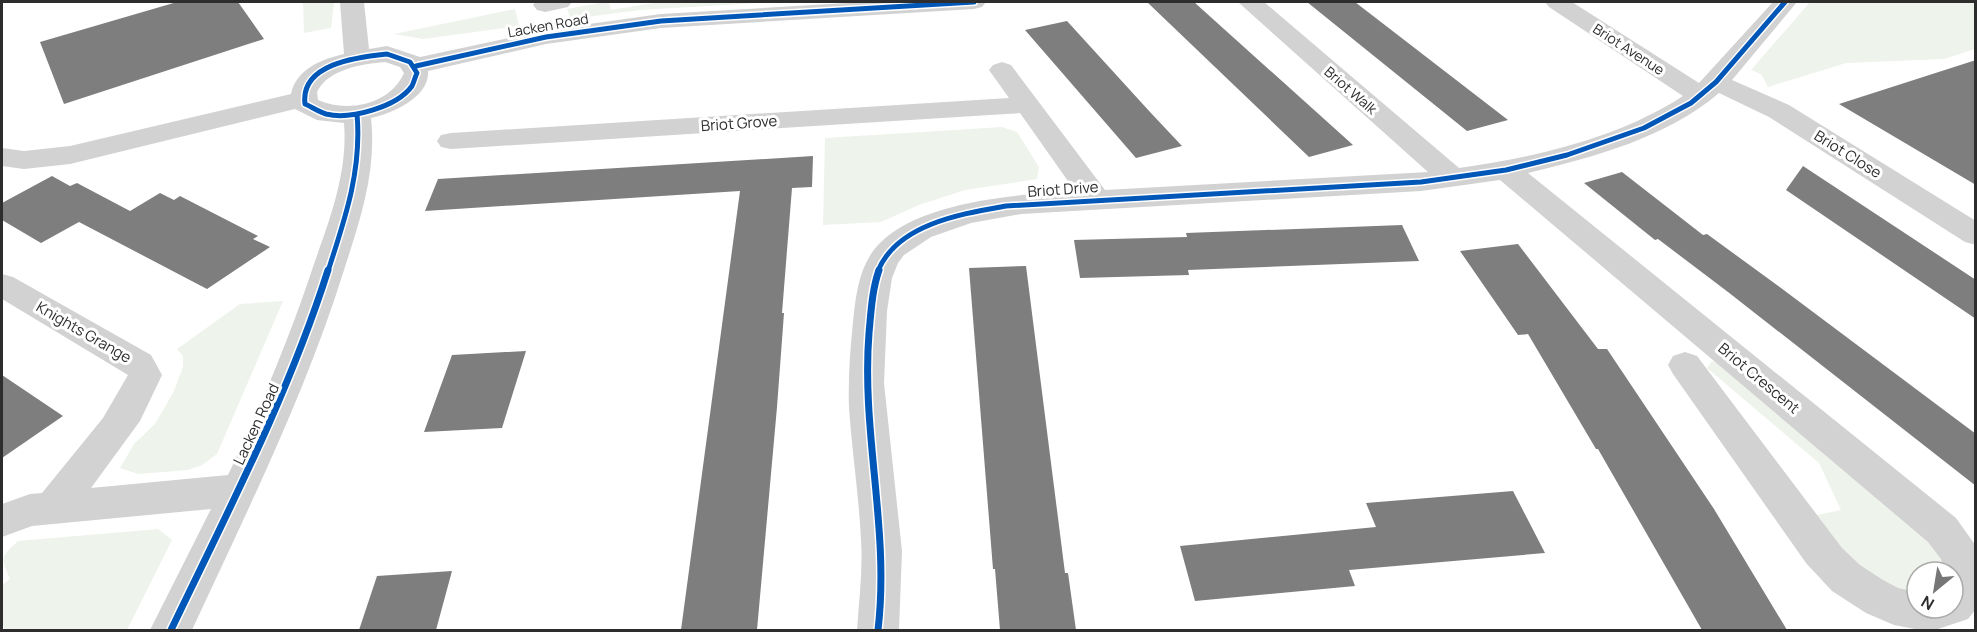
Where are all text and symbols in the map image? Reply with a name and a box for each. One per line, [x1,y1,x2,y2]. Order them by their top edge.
street label: Lacken Road [506,9,590,41]
street label: Briot Avenue [1590,19,1668,79]
street label: Briot Walk [1321,62,1382,119]
street label: Briot Grove [700,110,778,136]
street label: Briot Close [1810,125,1886,183]
street label: Briot Drive [1027,176,1099,202]
street label: Knights Grange [33,296,136,368]
street label: Briot Crescent [1714,338,1804,418]
street label: Lacken Road [228,380,284,468]
north arrow [1905,560,1965,620]
text: N [1917,591,1938,615]

